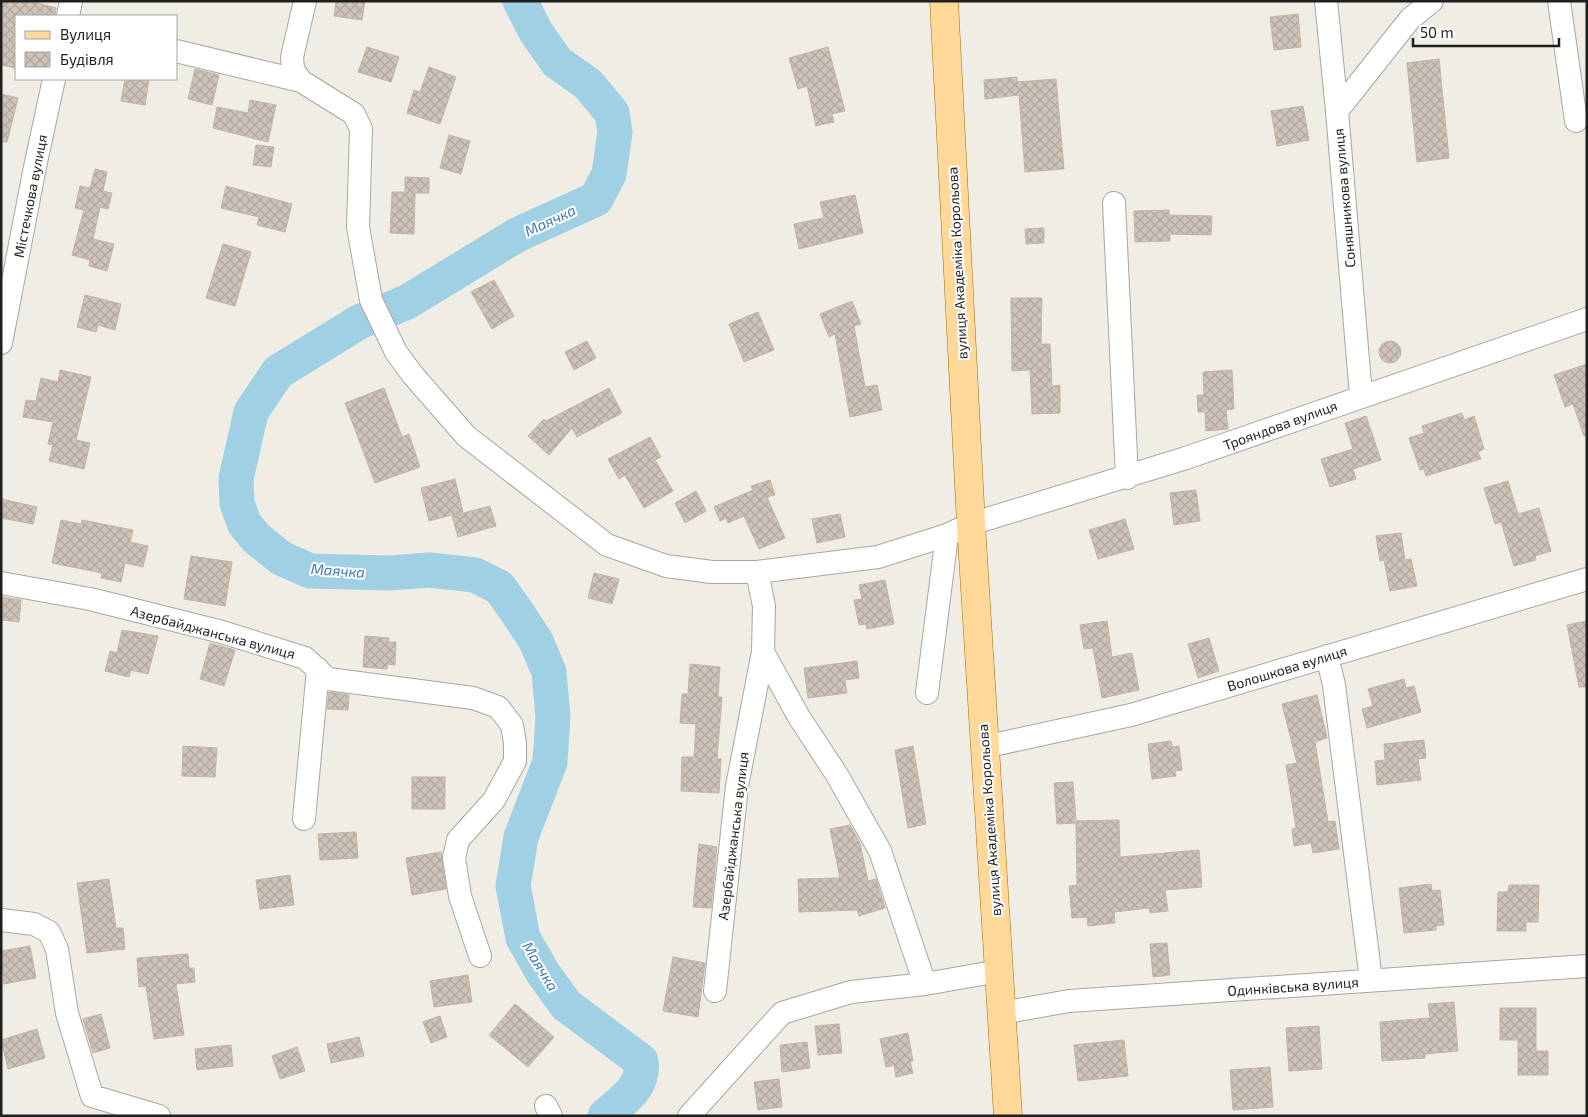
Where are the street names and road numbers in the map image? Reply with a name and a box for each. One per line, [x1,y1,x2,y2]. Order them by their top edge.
street label: Соняшникова вулиця [1329,128,1359,268]
street label: Містечкова вулиця [10,133,50,259]
street label: вулиця Академіка Корольова [943,166,971,360]
street label: Трояндова вулиця [1221,396,1339,454]
street label: Азербайджанська вулиця [129,602,297,662]
street label: Волошкова вулиця [1225,642,1349,694]
street label: вулиця Академіка Корольова [974,723,1004,917]
street label: Азербайджанська вулиця [714,751,752,921]
street label: Одинківська вулиця [1227,973,1359,999]

